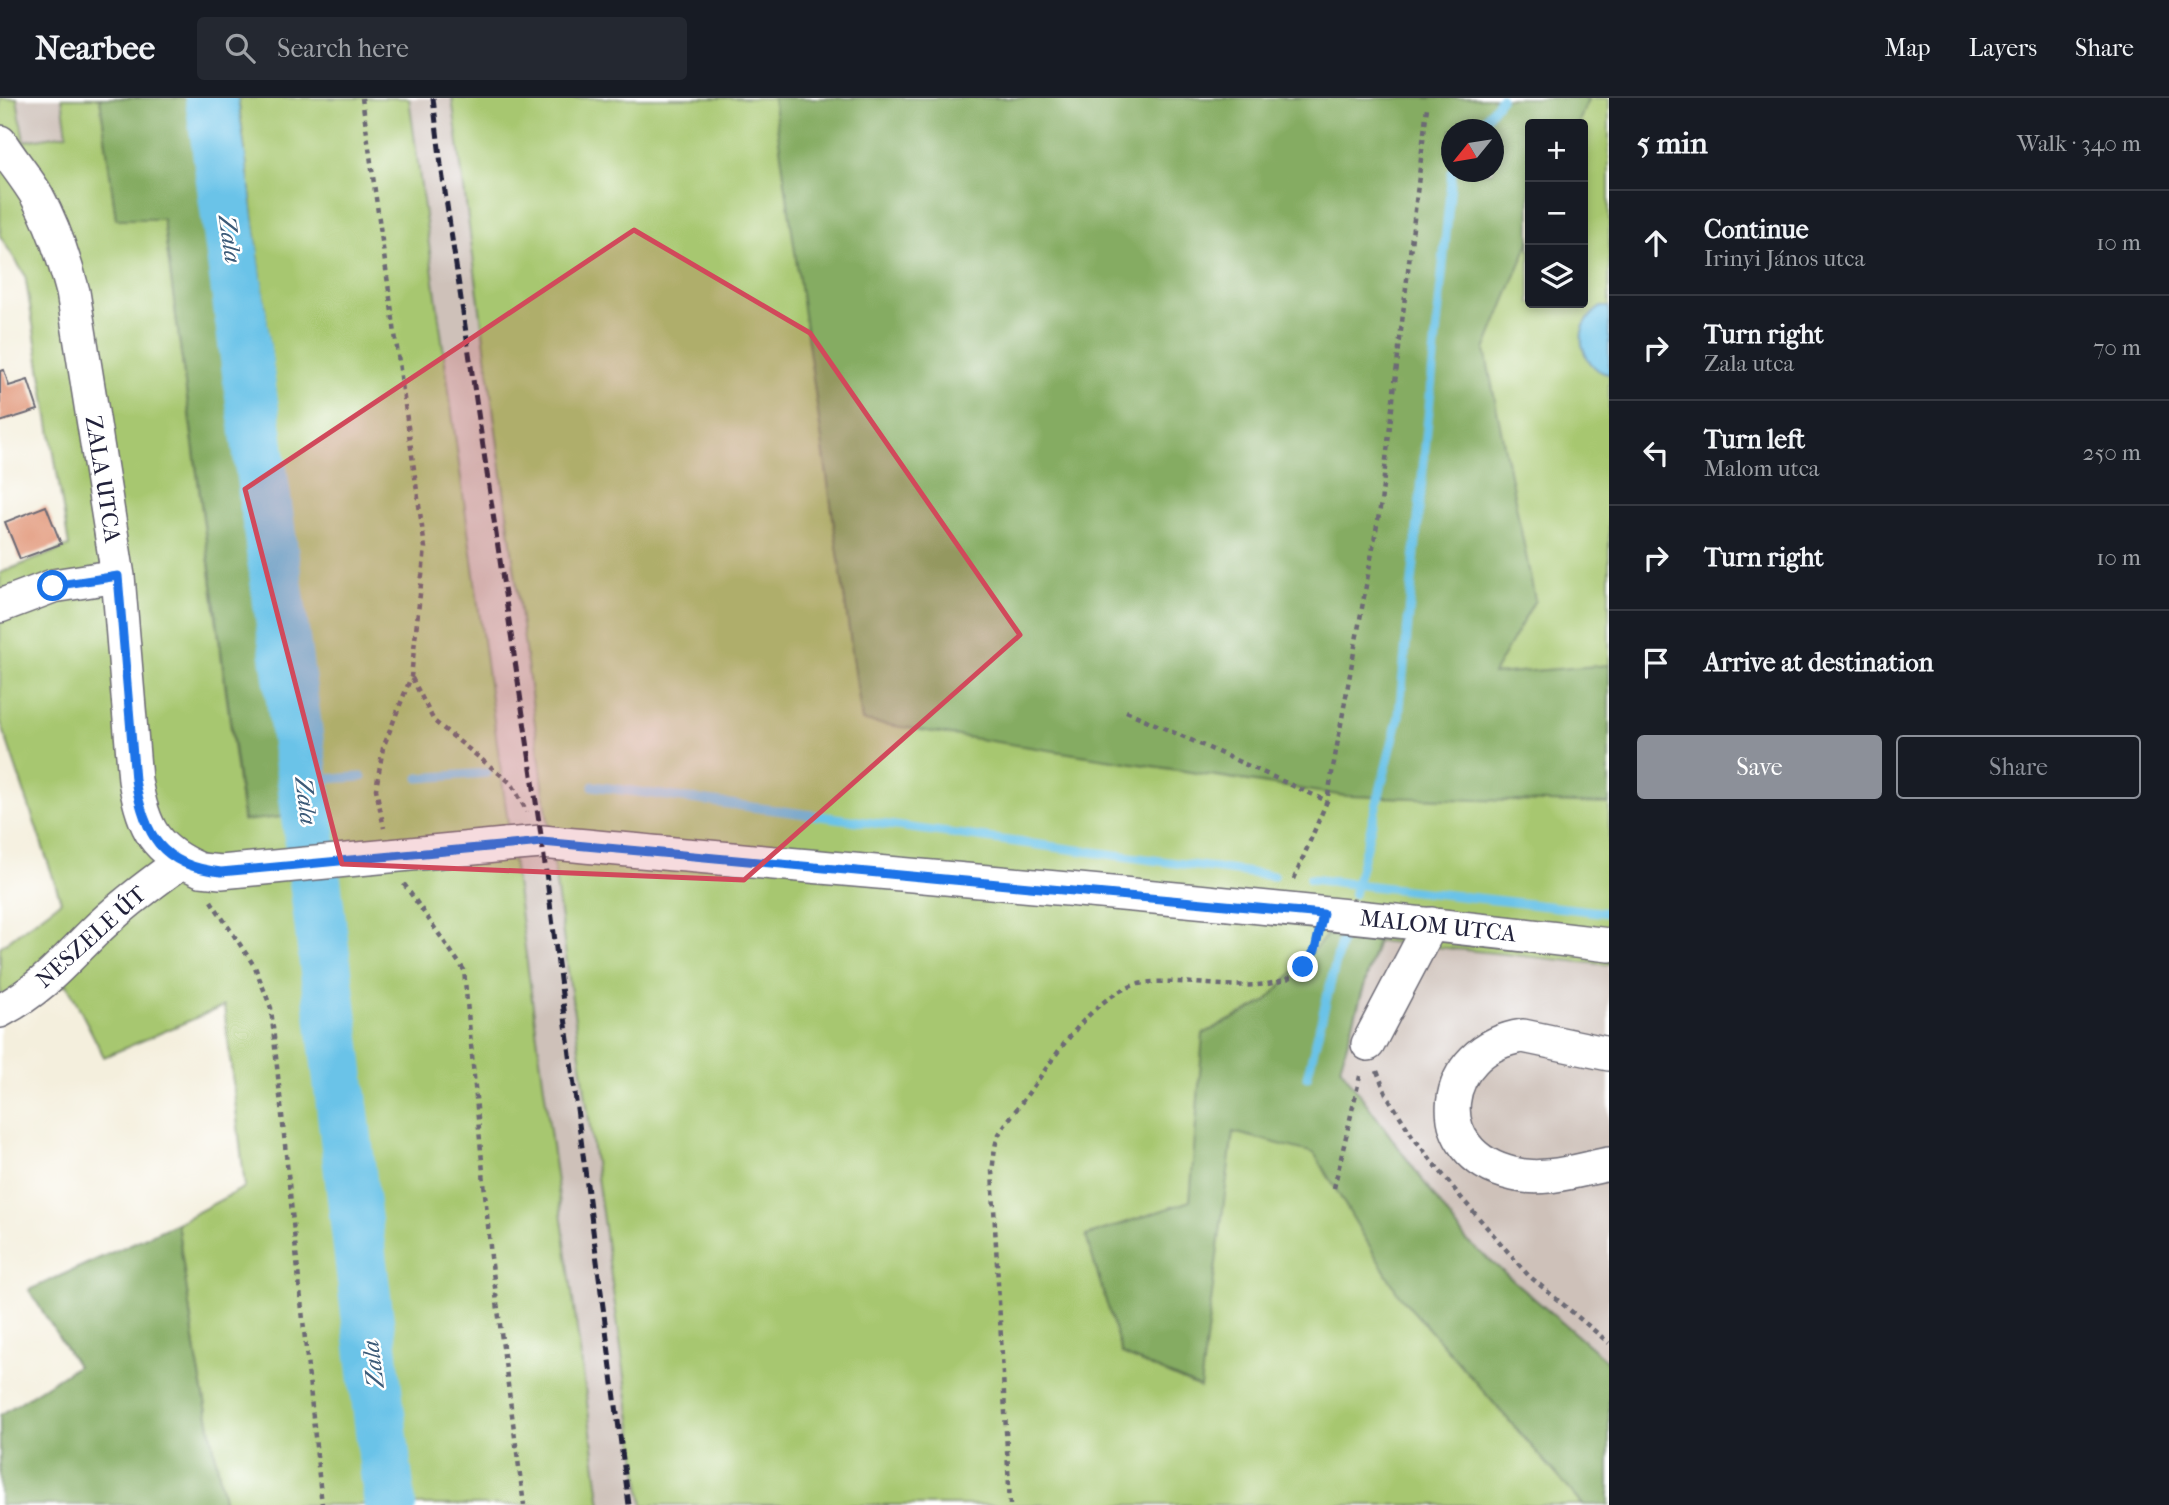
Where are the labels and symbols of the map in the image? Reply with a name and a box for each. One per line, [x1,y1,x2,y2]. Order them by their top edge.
north arrow [1441,119,1504,182]
water label: Zala [213,211,247,265]
street label: ZALA UTCA [80,414,127,545]
route start [37,570,68,601]
water label: Zala [289,774,323,826]
street label: NESZELE ÚT [30,880,152,994]
street label: MALOM UTCA [1358,904,1519,948]
route end [1287,951,1318,982]
water label: Zala [356,1339,390,1391]

